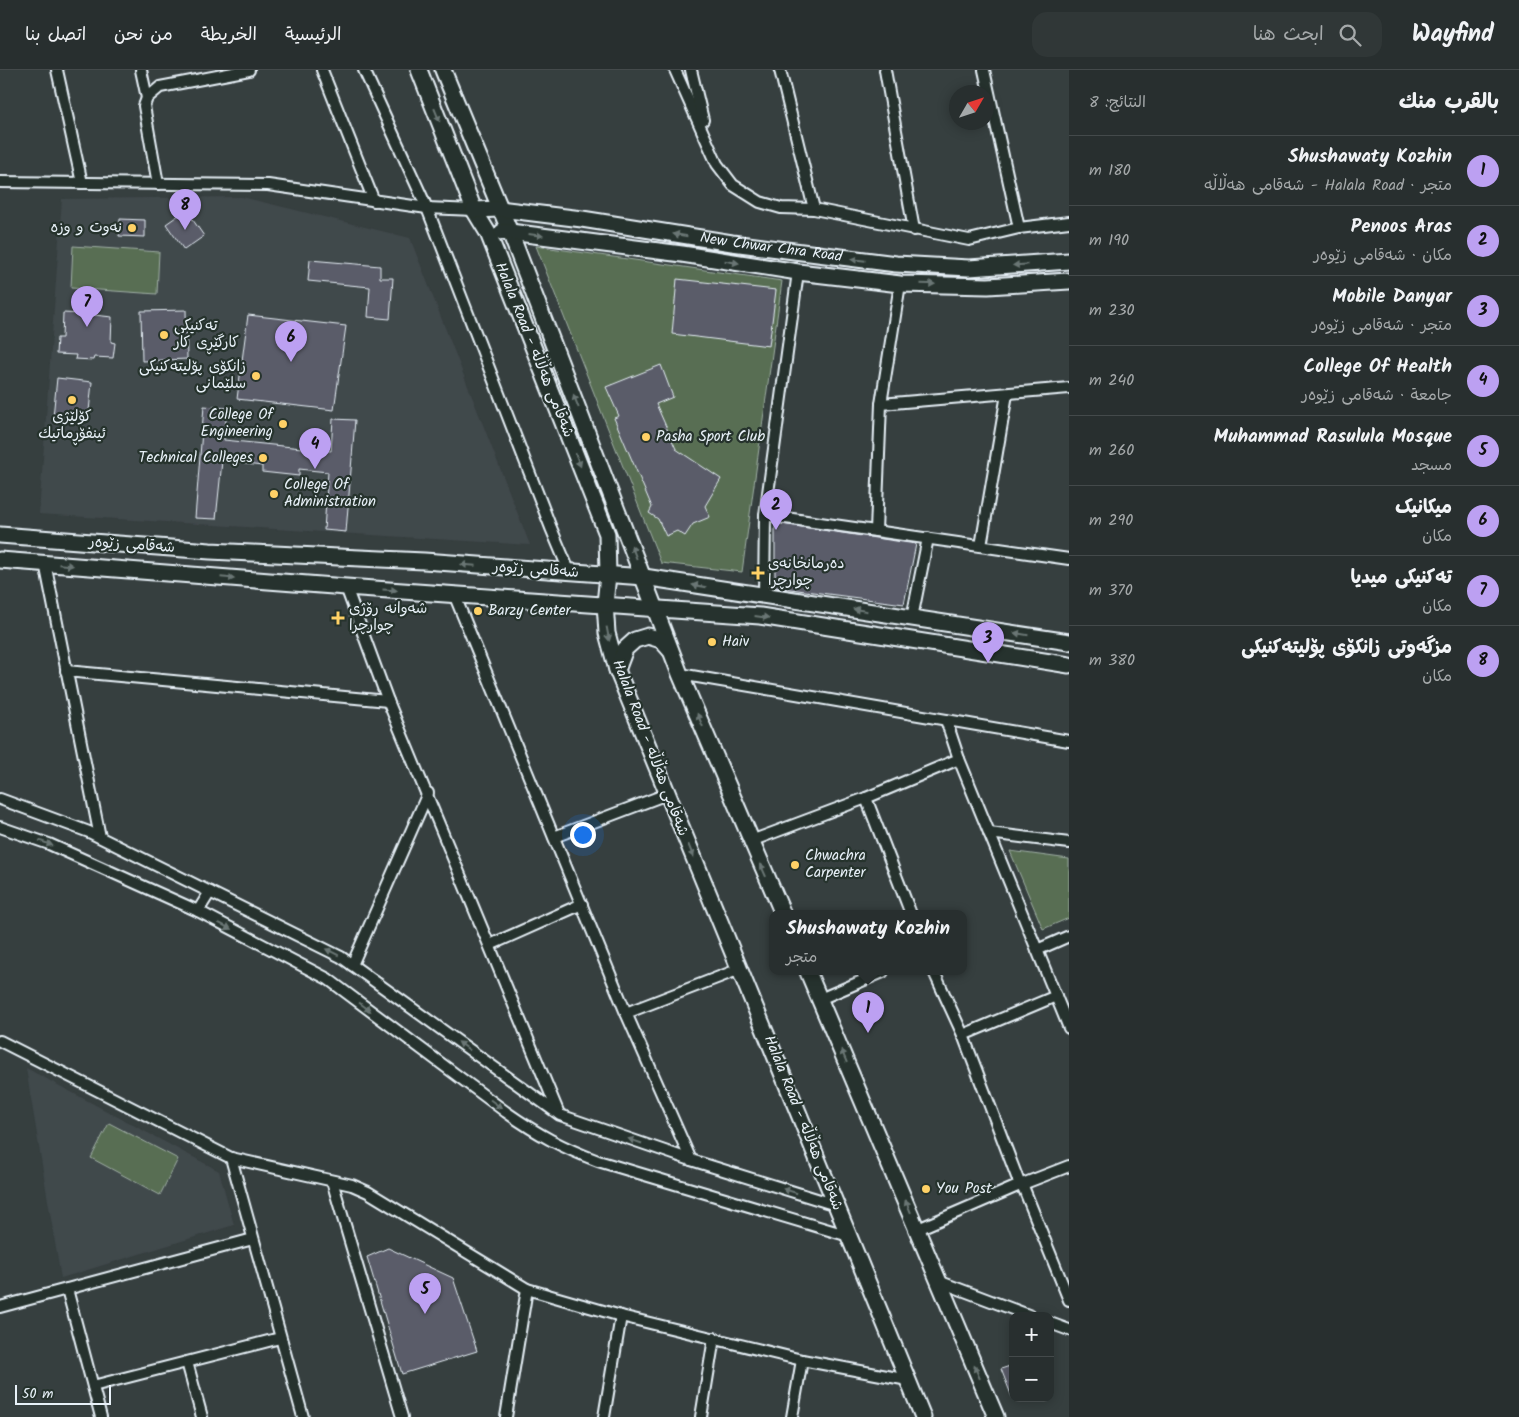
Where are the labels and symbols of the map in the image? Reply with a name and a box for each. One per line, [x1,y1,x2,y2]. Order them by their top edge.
north arrow [949,85,994,130]
one-way arrow [433,108,441,123]
pin: 8 [169,189,201,230]
place label: نەوت و وزە [50,216,122,240]
marker: نەوت و وزە [126,222,138,234]
street label: New Chwar Chra Road [698,226,844,269]
one-way arrow [529,231,545,239]
one-way arrow [672,231,688,239]
one-way arrow [850,256,866,264]
one-way arrow [724,258,740,266]
street label: Halala Road - شەقامی هەڵاڵە [488,259,580,441]
one-way arrow [1012,261,1028,269]
one-way arrow [920,280,936,288]
pin: 7 [71,286,103,327]
place label: تەکنیکی کارگێڕی کار [173,314,239,355]
pin: 6 [275,321,307,362]
marker: تەکنیکی کارگێڕی کار [158,329,170,341]
place label: زانکۆی پۆلیتەکنیکی سلێمانی [139,355,246,396]
marker: زانکۆی پۆلیتەکنیکی سلێمانی [250,370,262,382]
marker: کۆلێژی ئینفۆڕماتیك [66,394,78,406]
one-way arrow [571,394,579,408]
place label: College Of Engineering [200,403,274,444]
place label: کۆلێژی ئینفۆڕماتیك [38,405,106,446]
marker: College Of Engineering [277,418,289,430]
place label: Pasha Sport Club [656,425,765,449]
pin: 4 [299,428,331,469]
marker: Pasha Sport Club [640,431,652,443]
place label: Technical Colleges [138,446,254,470]
marker: Technical Colleges [257,452,269,464]
one-way arrow [574,453,582,467]
place label: College Of Administration [284,473,376,514]
marker: College Of Administration [268,488,280,500]
pin: 2 [760,489,792,530]
street label: شەقامی زێوەر [87,530,176,560]
one-way arrow [630,545,637,560]
place label: دەرمانخانەی چوارچرا [768,552,845,593]
street label: شەقامی زێوەر [491,555,580,585]
one-way arrow [58,561,74,569]
one-way arrow [460,561,476,569]
marker: دەرمانخانەی چوارچرا [752,567,764,579]
one-way arrow [220,574,236,582]
one-way arrow [691,582,707,590]
one-way arrow [382,586,398,594]
place label: شەوانە ڕۆژی چوارچرا [349,597,427,638]
place label: Barzy Center [488,599,571,623]
marker: Barzy Center [472,605,484,617]
one-way arrow [852,606,868,614]
marker: شەوانە ڕۆژی چوارچرا [331,611,345,625]
one-way arrow [754,613,770,621]
pin: 3 [972,622,1004,663]
one-way arrow [604,626,612,641]
place label: Haiv [722,630,750,654]
one-way arrow [1012,630,1028,638]
marker: Haiv [706,636,718,648]
street label: Halala Road - شەقامی هەڵاڵە [605,656,695,840]
one-way arrow [695,713,703,727]
your location [570,822,596,848]
one-way arrow [39,840,53,848]
one-way arrow [687,844,695,858]
place label: Chwachra Carpenter [805,844,866,885]
marker: Chwachra Carpenter [789,859,801,871]
one-way arrow [759,863,767,877]
one-way arrow [218,922,232,930]
one-way arrow [325,948,339,956]
pin: 1 [852,992,884,1033]
one-way arrow [358,1002,372,1012]
street label: Halala Road - شەقامی هەڵاڵە [757,1032,849,1214]
one-way arrow [457,1041,471,1051]
one-way arrow [840,1049,848,1063]
one-way arrow [489,1099,502,1110]
one-way arrow [627,1137,642,1145]
place label: You Post [936,1177,992,1201]
marker: You Post [920,1183,932,1195]
one-way arrow [782,1186,797,1194]
one-way arrow [904,1198,912,1213]
pin: 5 [409,1273,441,1314]
one-way arrow [972,1365,980,1379]
scale bar [15,1382,111,1405]

